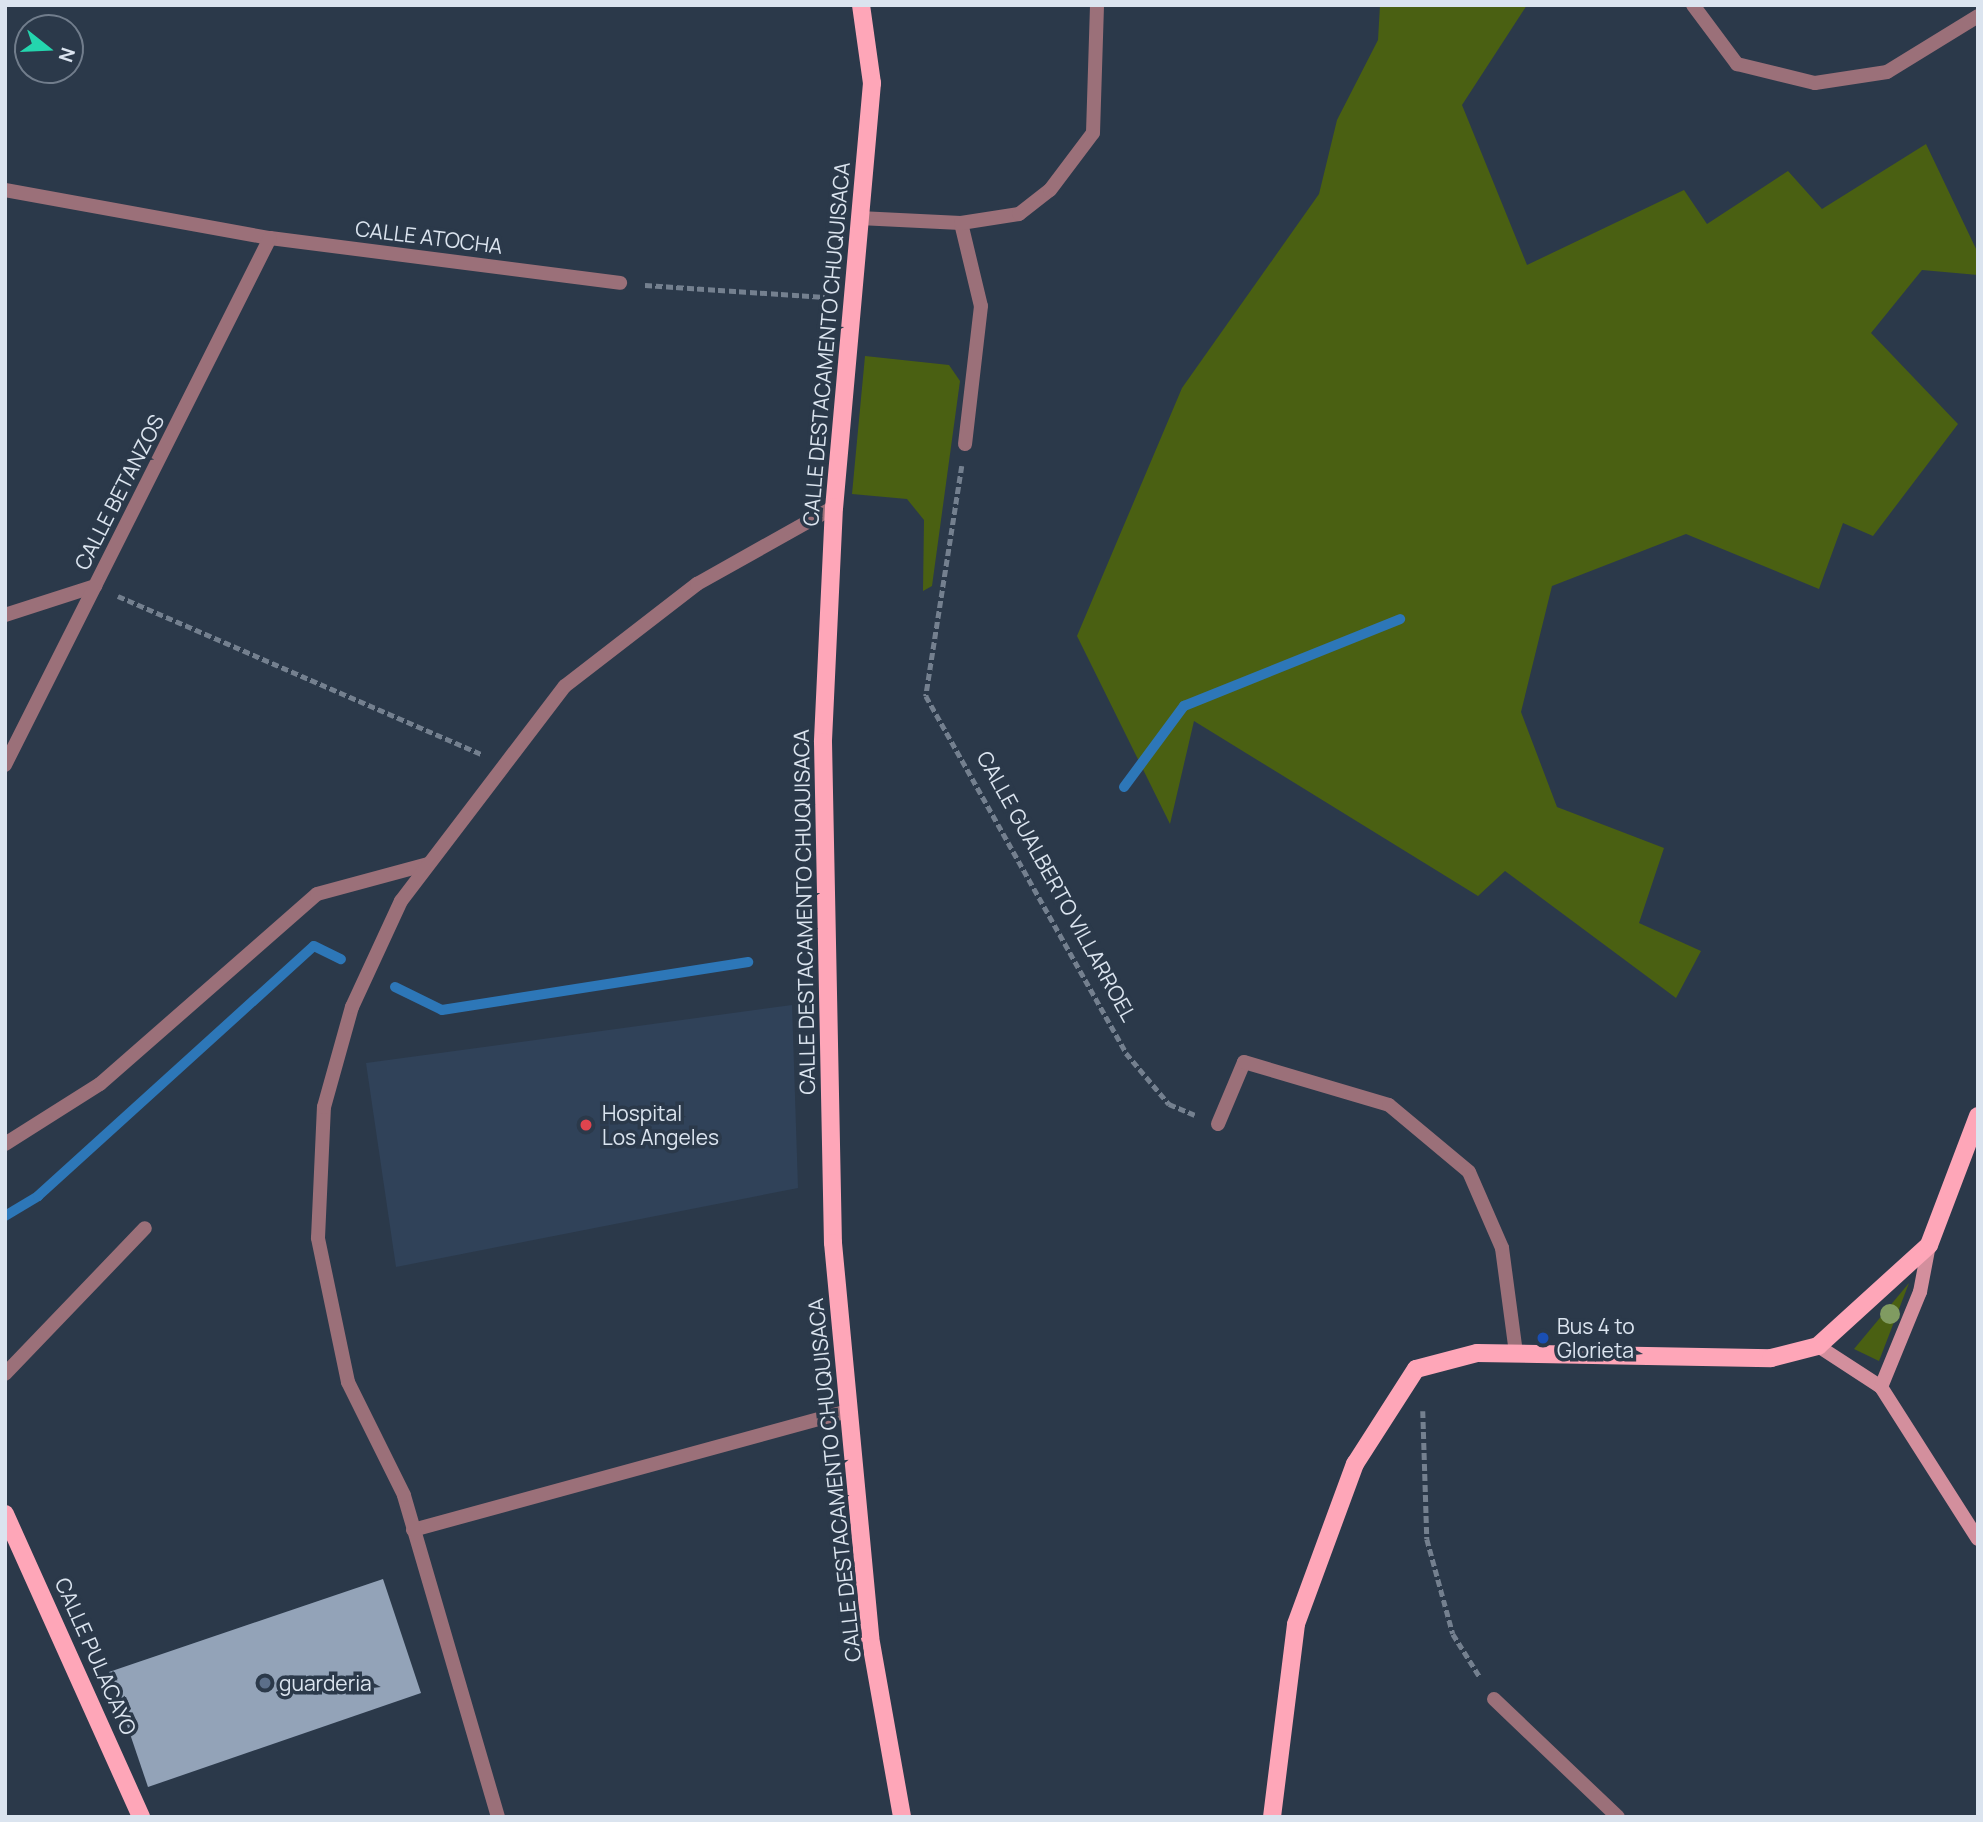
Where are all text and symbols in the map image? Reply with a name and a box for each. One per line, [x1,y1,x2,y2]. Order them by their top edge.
north arrow [14,14,84,84]
text: N [53,44,82,65]
street label: CALLE DESTACAMENTO CHUQUISACA [798,161,854,527]
street label: CALLE ATOCHA [354,215,504,259]
street label: CALLE BETANZOS [69,410,169,574]
street label: CALLE DESTACAMENTO CHUQUISACA [788,729,820,1095]
street label: CALLE GUALBERTO VILLARROEL [972,746,1142,1026]
place label: Hospital Los Angeles [602,1100,719,1150]
marker: Hospital Los Angeles [576,1115,596,1135]
street label: CALLE DESTACAMENTO CHUQUISACA [802,1297,866,1663]
place label: Bus 4 to Glorieta [1557,1313,1635,1363]
marker: Bus 4 to Glorieta [1535,1330,1551,1346]
street label: CALLE PULACAYO [50,1574,142,1738]
place label: guarderia [279,1670,372,1696]
marker: guarderia [257,1675,273,1691]

